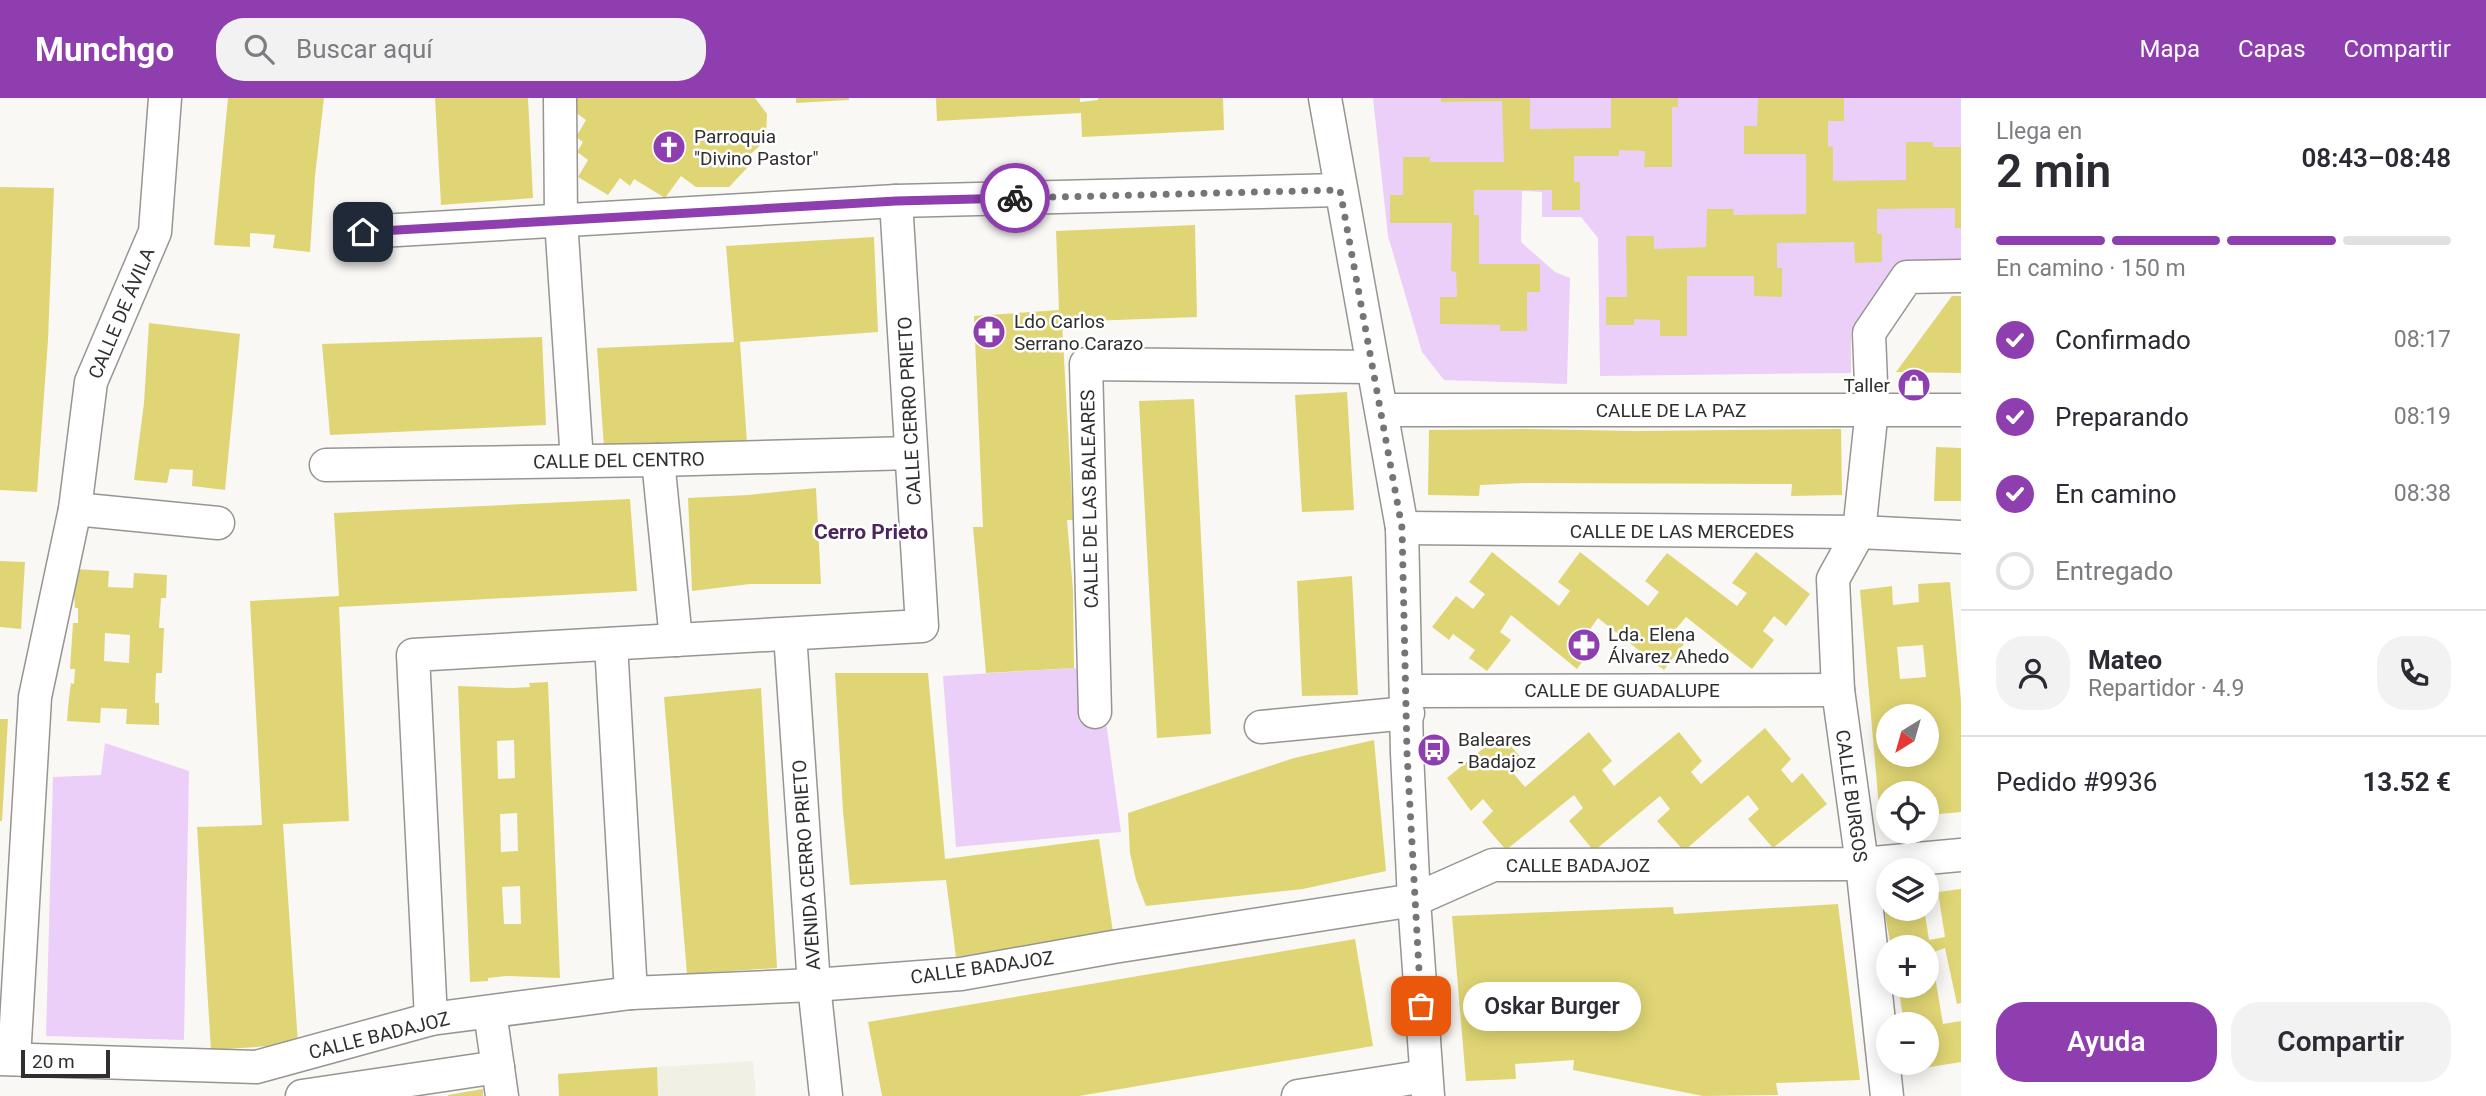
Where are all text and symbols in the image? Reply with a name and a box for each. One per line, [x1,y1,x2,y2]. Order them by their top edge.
search box [216,18,706,81]
text: Munchgo [35,30,174,69]
icon: search [240,30,278,68]
text: Buscar aquí [296,34,433,64]
text: Mapa [2139,35,2200,63]
text: Capas [2238,35,2306,63]
text: Compartir [2344,35,2451,63]
text: Llega en [1996,118,2082,145]
place label: Parroquia "Divino Pastor" [694,125,819,170]
church icon: Parroquia "Divino Pastor" [650,128,688,166]
text: 08:43–08:48 [2301,143,2451,173]
text: 2 min [1996,144,2111,198]
courier [980,163,1050,233]
icon: bike [996,179,1034,217]
pin [333,202,393,262]
icon: home [344,213,382,251]
street label: CALLE DE ÁVILA [83,244,160,382]
text: En camino · 150 m [1996,255,2186,282]
place label: Ldo Carlos Serrano Carazo [1014,310,1143,355]
pharmacy icon: Ldo Carlos Serrano Carazo [970,313,1008,351]
street label: CALLE CERRO PRIETO [893,316,926,506]
icon: check [1996,321,2034,359]
text: Confirmado [2055,325,2191,355]
text: 08:17 [2394,326,2451,353]
shop icon: Taller [1895,366,1933,404]
place label: Taller [1844,374,1891,397]
street label: CALLE DE LAS BALEARES [1076,389,1103,609]
icon: check [1996,398,2034,436]
street label: CALLE DE LA PAZ [1596,399,1746,422]
text: Preparando [2055,402,2189,432]
text: 08:19 [2394,403,2451,430]
street label: CALLE DEL CENTRO [533,448,705,473]
icon: check [1996,475,2034,513]
text: En camino [2055,479,2177,509]
text: 08:38 [2394,480,2451,507]
district label: Cerro Prieto [814,520,928,544]
street label: CALLE DE LAS MERCEDES [1570,520,1794,543]
text: Entregado [2055,556,2173,586]
place label: Lda. Elena Álvarez Ahedo [1608,623,1729,668]
pharmacy icon: Lda. Elena Álvarez Ahedo [1565,626,1603,664]
button: person [1996,636,2070,710]
button: phone [2377,636,2451,710]
text: Mateo [2088,645,2162,675]
text: Repartidor · 4.9 [2088,675,2245,702]
street label: CALLE DE GUADALUPE [1524,679,1720,702]
north arrow [1876,704,1939,766]
map controls [1876,704,1939,1075]
place label: Baleares - Badajoz [1458,728,1536,773]
street label: CALLE BURGOS [1831,728,1872,864]
bus stop icon: Baleares - Badajoz [1415,731,1453,769]
street label: AVENIDA CERRO PRIETO [788,759,825,971]
text: Pedido #9936 [1996,767,2157,797]
text: 13.52 € [2362,767,2451,797]
button: locate [1876,781,1939,844]
street label: CALLE BADAJOZ [1506,854,1650,877]
button: layers [1876,858,1939,921]
button: + [1876,935,1939,998]
street label: CALLE BADAJOZ [909,946,1055,989]
pin [1391,976,1451,1036]
callout: Oskar Burger [1463,982,1642,1030]
icon: bag [1402,987,1440,1025]
text: Oskar Burger [1484,993,1620,1020]
button: Ayuda [1996,1002,2217,1082]
button: Compartir [2231,1002,2451,1082]
street label: CALLE BADAJOZ [306,1007,452,1064]
button: − [1876,1012,1939,1075]
scale bar [21,1047,110,1079]
text: 20 m [32,1050,75,1073]

